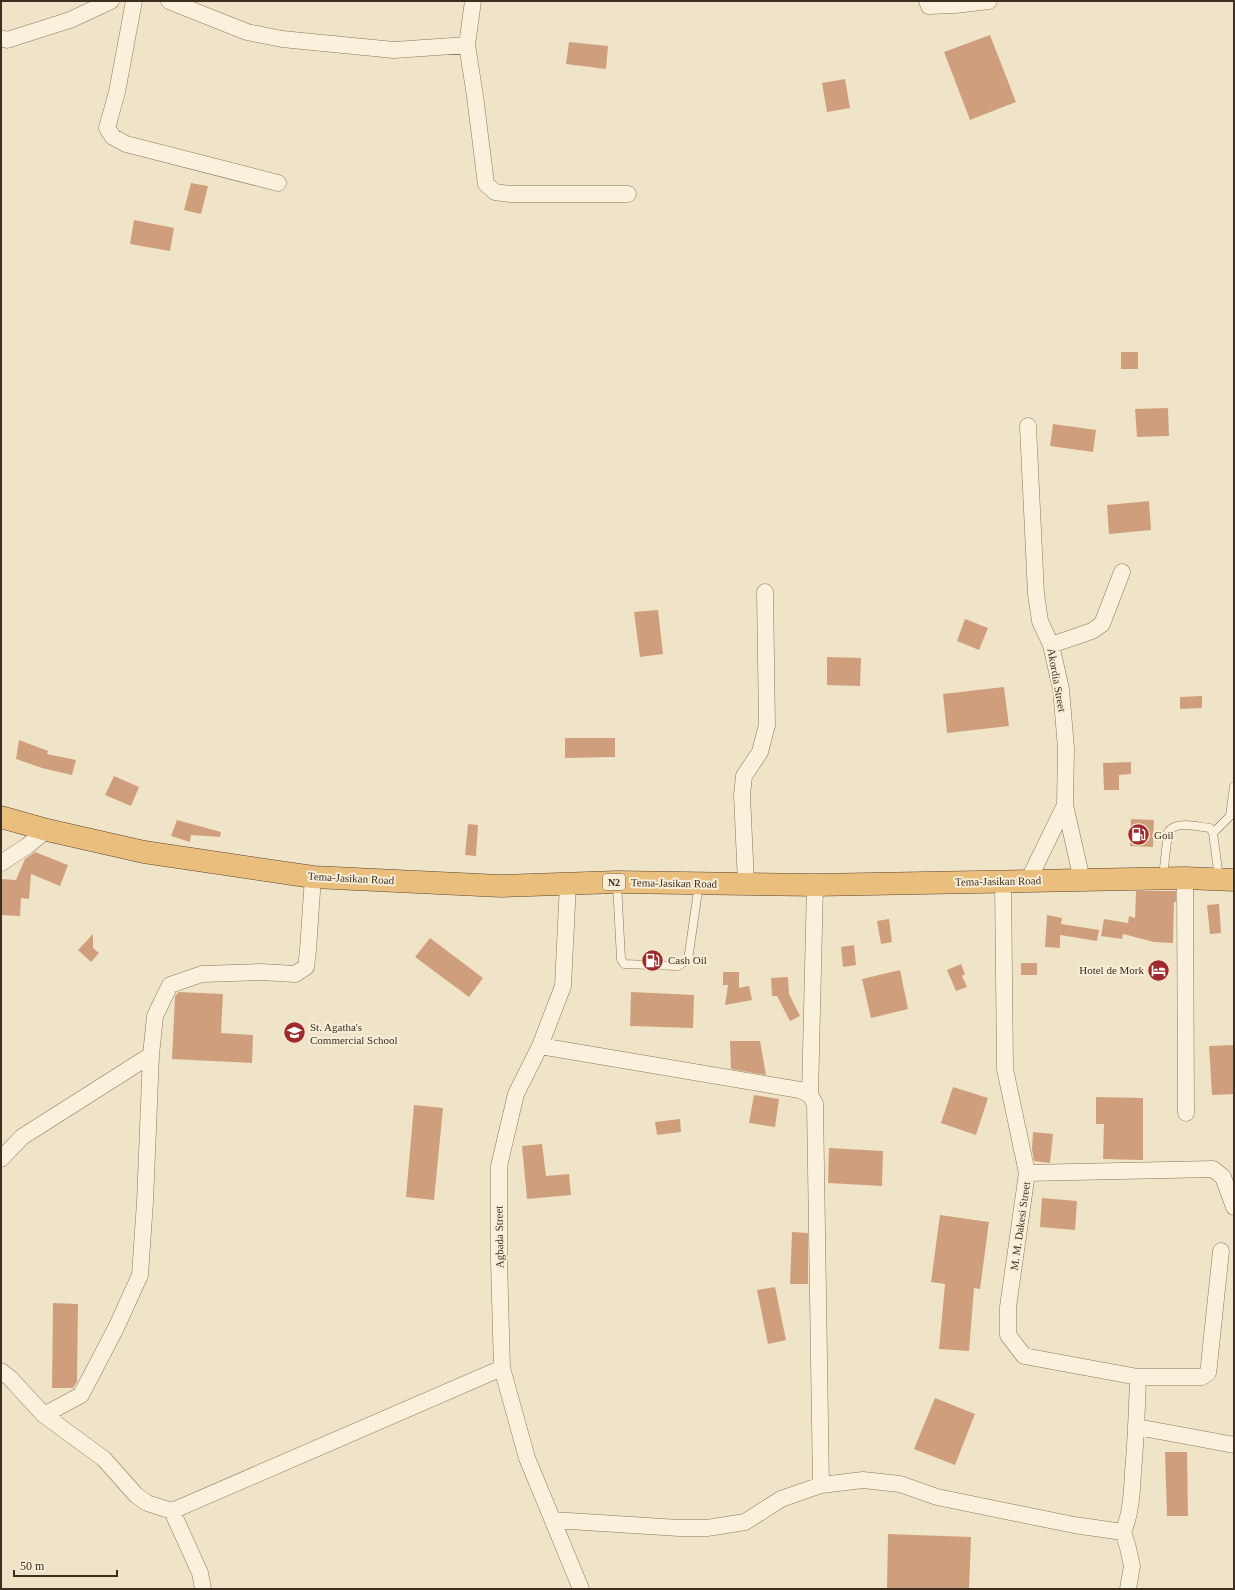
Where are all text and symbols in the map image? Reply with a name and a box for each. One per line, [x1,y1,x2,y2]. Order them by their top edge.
street label: Akordia Street [1045,647,1069,713]
fuel station icon: Goil [1125,822,1151,848]
place label: Goil [1154,829,1174,841]
street label: Tema-Jasikan Road [308,870,395,886]
road number: N2 [603,874,625,890]
street label: Tema-Jasikan Road [955,874,1042,888]
street label: Tema-Jasikan Road [631,876,718,890]
fuel station icon: Cash Oil [639,947,665,973]
place label: Cash Oil [668,954,707,966]
hotel icon: Hotel de Mork [1146,957,1172,983]
place label: Hotel de Mork [1079,964,1144,976]
school or university icon: St. Agatha's Commercial School [282,1020,308,1046]
place label: St. Agatha's Commercial School [310,1021,398,1046]
street label: M. M. Dakesi Street [1008,1181,1032,1271]
street label: Agbada Street [492,1206,506,1268]
scale bar [14,1552,117,1578]
text: 50 m [20,1559,45,1573]

